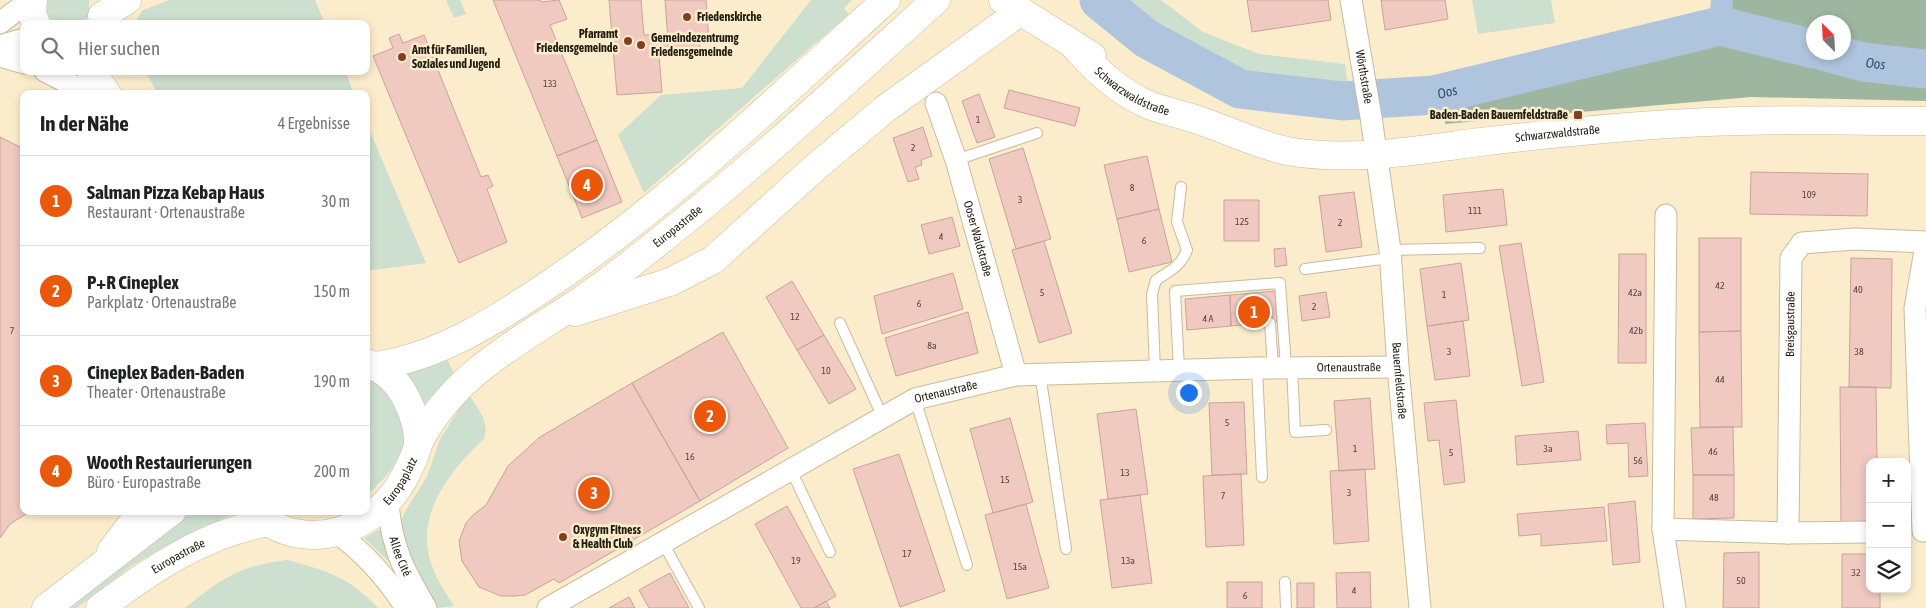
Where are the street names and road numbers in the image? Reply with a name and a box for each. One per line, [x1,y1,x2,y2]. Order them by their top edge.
street label: Wörthstraße [1353,49,1376,105]
street label: Schwarzwaldstraße [1092,64,1171,118]
street label: Schwarzwaldstraße [1515,122,1601,145]
street label: Ooser Waldstraße [961,199,995,278]
street label: Europastraße [650,202,705,250]
street label: Breisgaustraße [1783,291,1798,357]
street label: Bauernfeldstraße [1389,342,1410,420]
street label: Ortenaustraße [1317,360,1381,375]
street label: Ortenaustraße [913,377,979,406]
street label: Europaplatz [380,455,420,508]
street label: Allee Cité [386,535,414,579]
street label: Europastraße [149,536,207,577]

